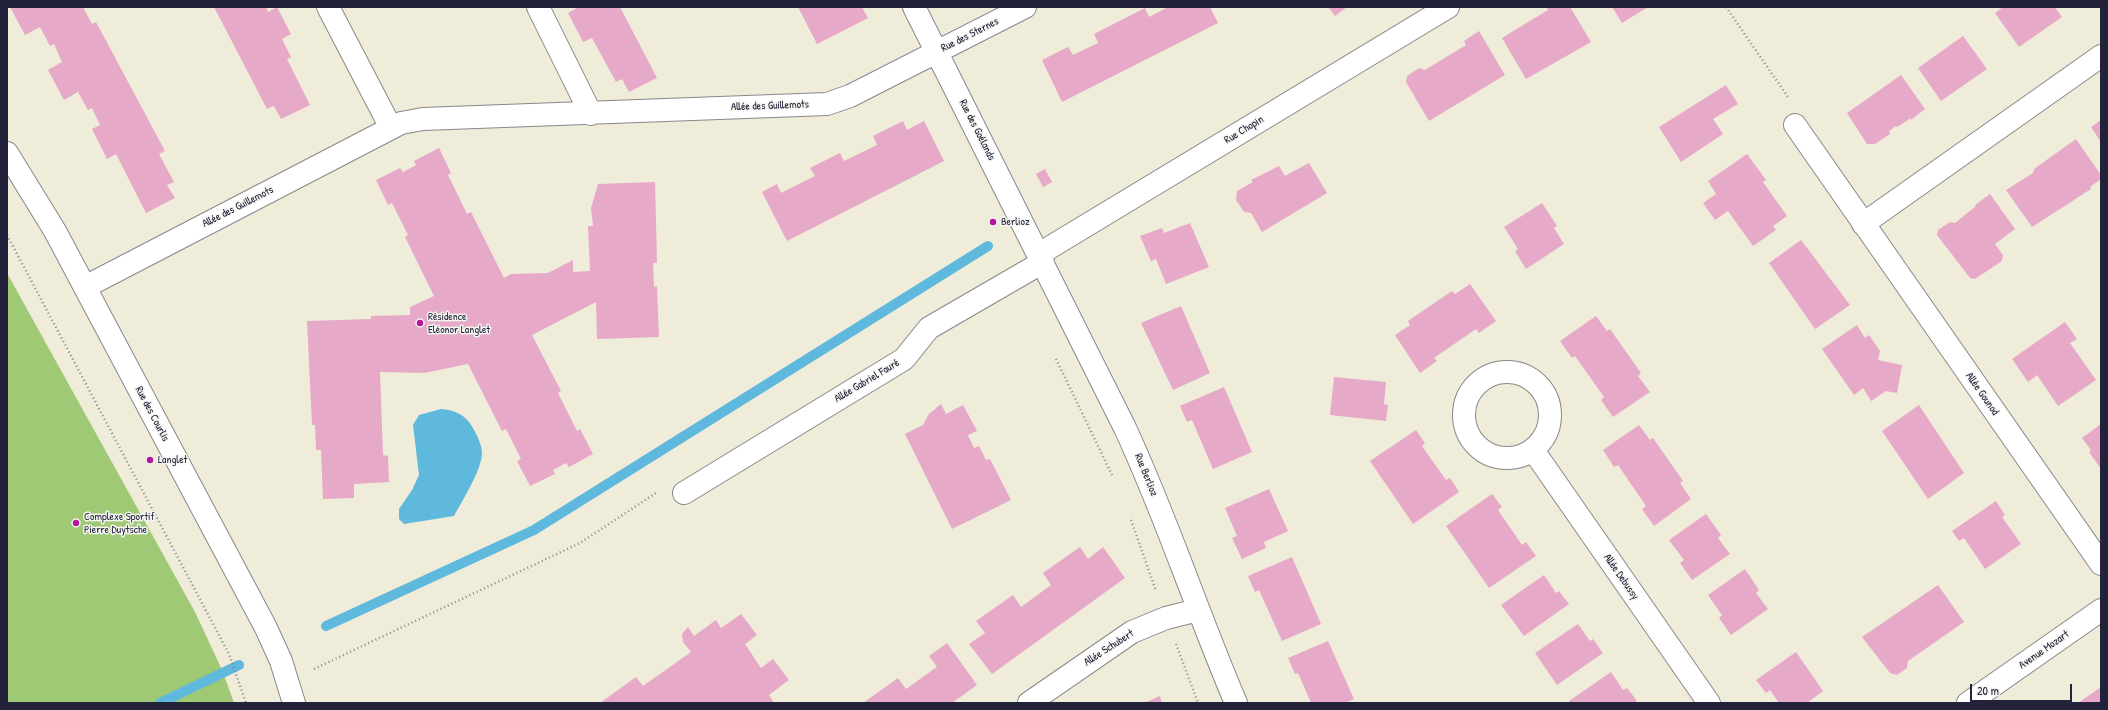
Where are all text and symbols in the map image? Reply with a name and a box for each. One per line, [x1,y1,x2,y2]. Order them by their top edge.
street label: Rue des Sternes [939,15,1001,55]
street label: Rue des Goélands [956,97,998,163]
street label: Allée des Guillemots [731,98,809,114]
street label: Rue Chopin [1222,113,1266,147]
street label: Allée des Guillemots [200,183,276,231]
place label: Berlioz [1001,215,1030,229]
marker: Berlioz [988,217,998,227]
place label: Résidence Eléonor Langlet [428,310,490,336]
marker: Résidence Eléonor Langlet [415,318,425,328]
street label: Allée Gabriel Fauré [832,356,902,406]
street label: Allée Gounod [1962,370,2002,418]
street label: Rue des Courlis [132,384,172,444]
street label: Rue Berlioz [1131,452,1161,498]
place label: Langlet [158,453,187,467]
marker: Langlet [145,455,155,465]
place label: Complexe Sportif Pierre Duytsche [84,510,154,536]
marker: Complexe Sportif Pierre Duytsche [71,518,81,528]
street label: Allée Debussy [1600,551,1642,603]
street label: Allée Schubert [1082,627,1136,669]
street label: Avenue Mozart [2016,628,2072,672]
scale bar [1972,676,2074,702]
text: 20 m [1977,682,1999,699]

